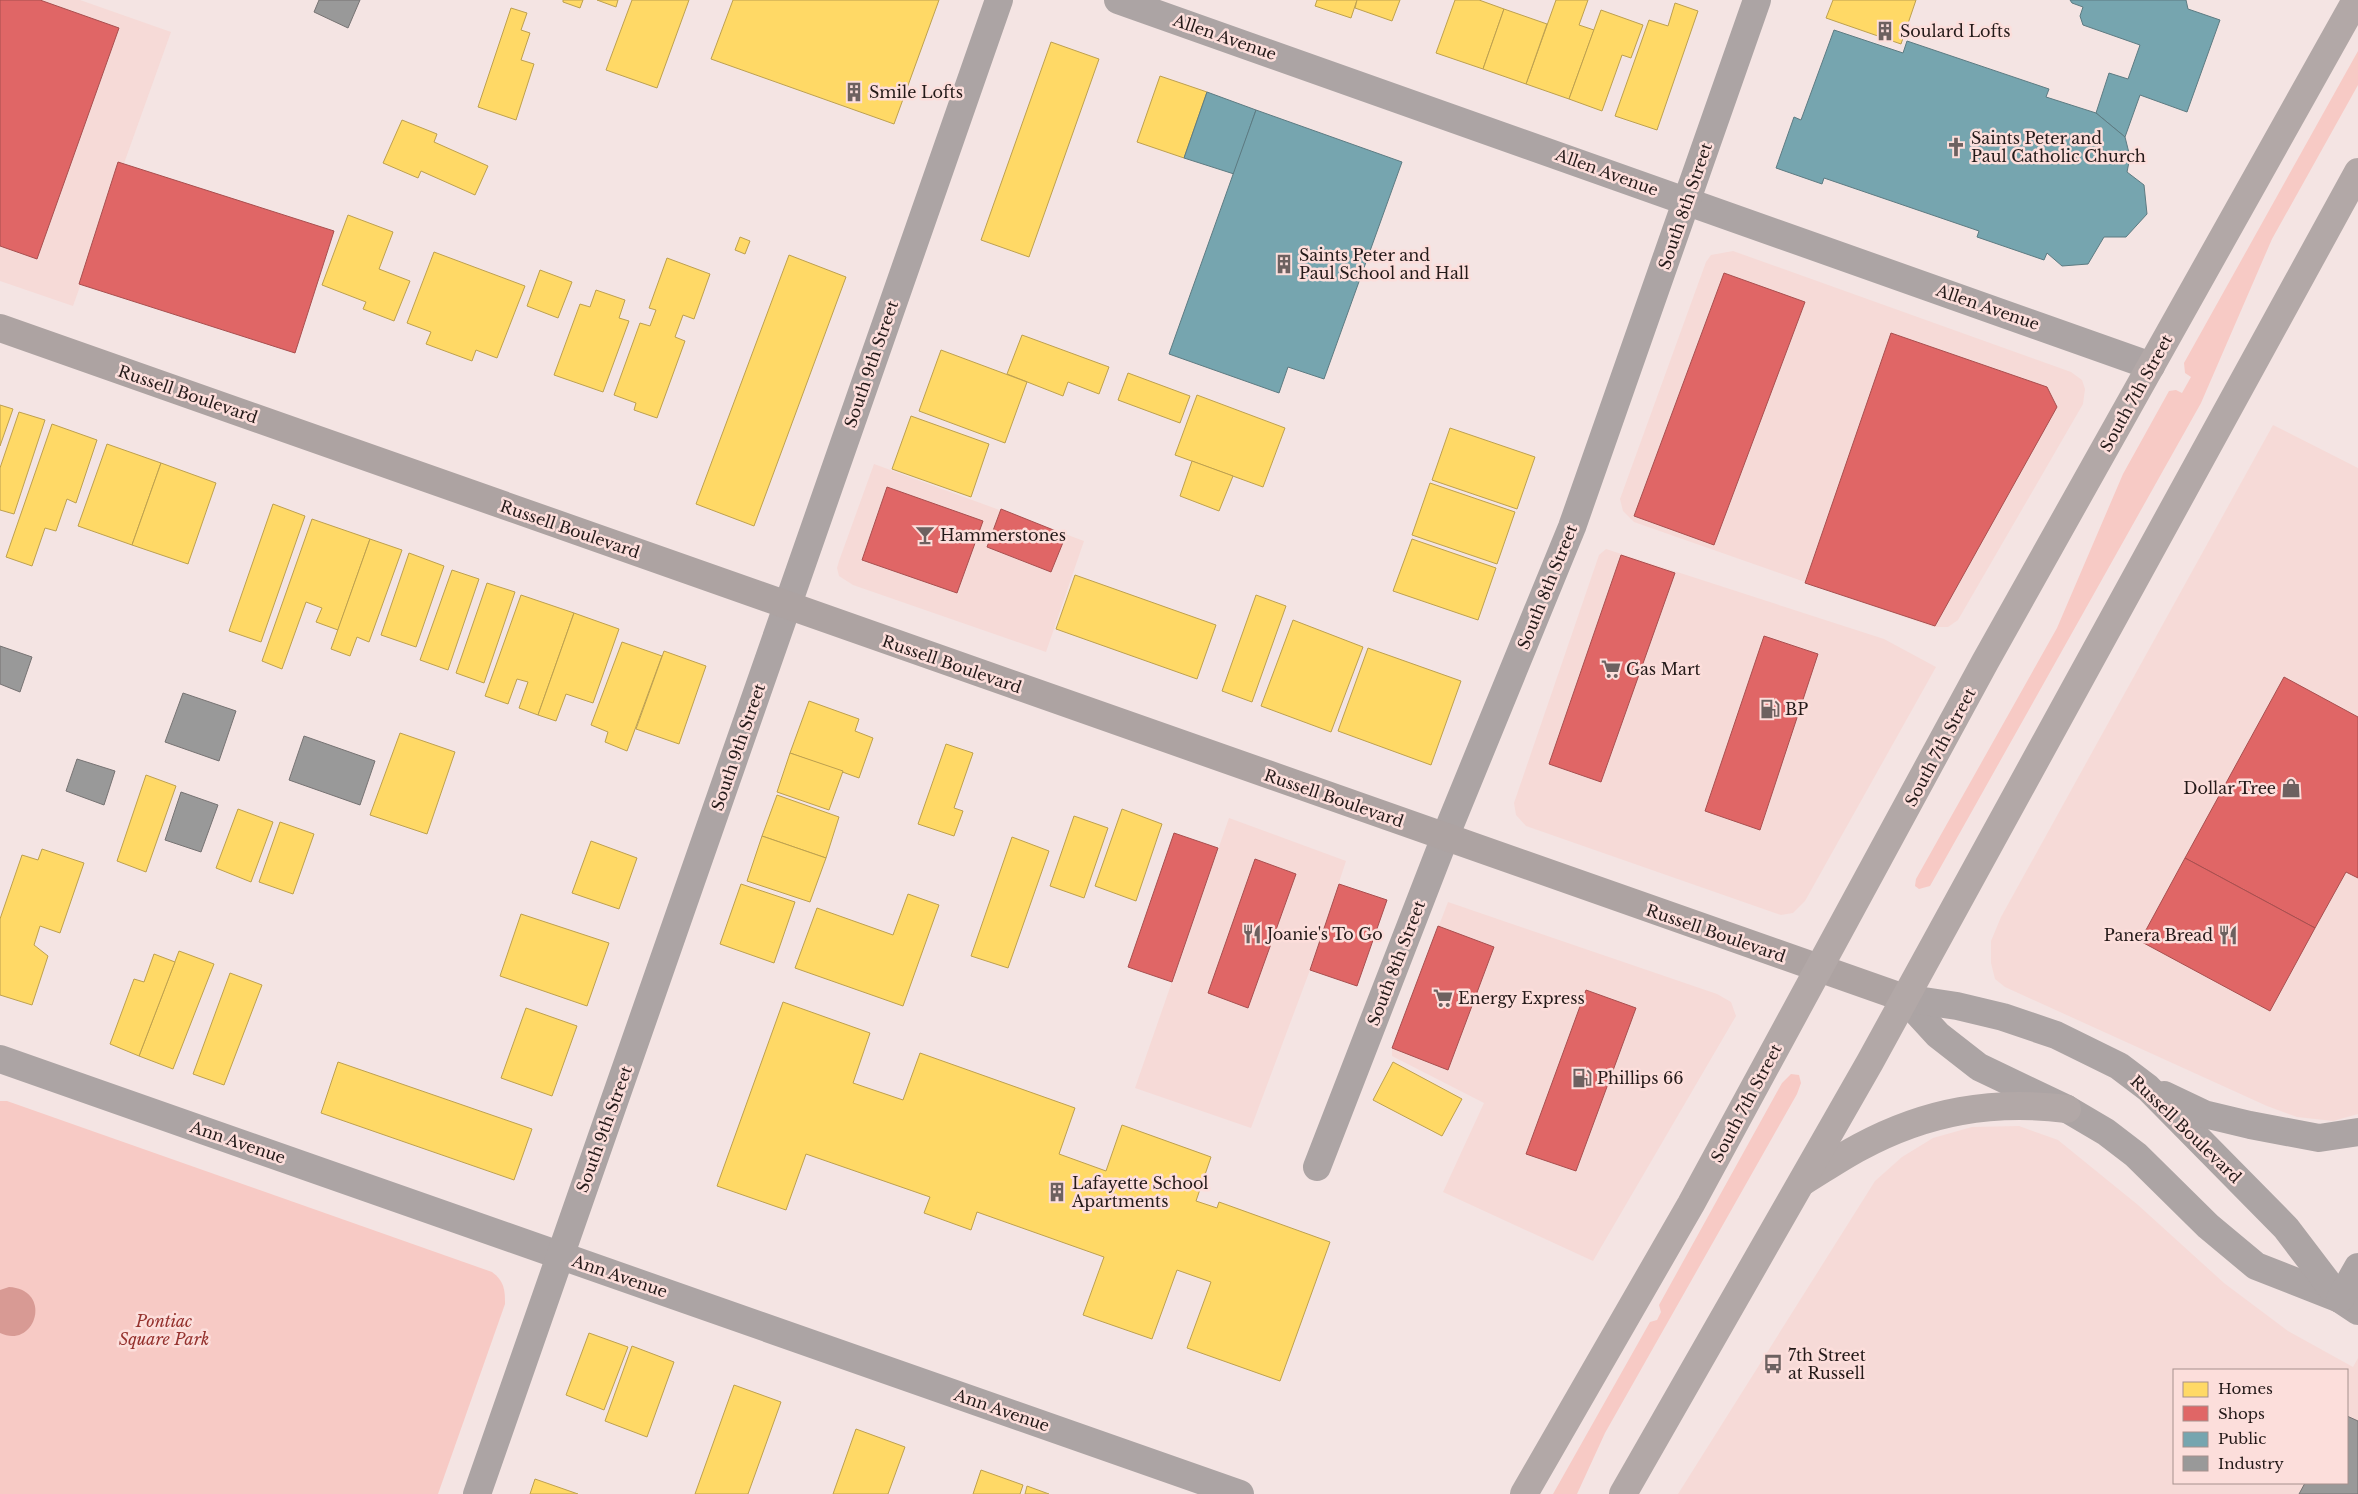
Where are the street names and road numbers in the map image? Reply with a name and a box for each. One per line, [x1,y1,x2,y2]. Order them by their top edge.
street label: Allen Avenue [1170,10,1279,64]
street label: South 8th Street [1654,140,1716,272]
street label: Allen Avenue [1552,144,1661,200]
street label: Allen Avenue [1933,280,2042,334]
street label: South 9th Street [840,298,902,430]
street label: South 7th Street [2096,331,2176,455]
street label: Russell Boulevard [116,361,261,427]
street label: Russell Boulevard [498,496,643,562]
street label: South 8th Street [1513,522,1581,652]
street label: Russell Boulevard [880,631,1025,697]
street label: South 9th Street [707,681,769,813]
street label: South 7th Street [1900,684,1980,810]
street label: Russell Boulevard [1262,765,1407,831]
street label: South 8th Street [1363,898,1429,1028]
street label: Russell Boulevard [1644,900,1789,966]
street label: South 7th Street [1706,1040,1786,1166]
street label: South 9th Street [572,1063,636,1195]
street label: Russell Boulevard [2126,1071,2246,1187]
street label: Ann Avenue [187,1116,288,1168]
street label: Ann Avenue [569,1250,670,1302]
street label: Ann Avenue [951,1384,1052,1436]

